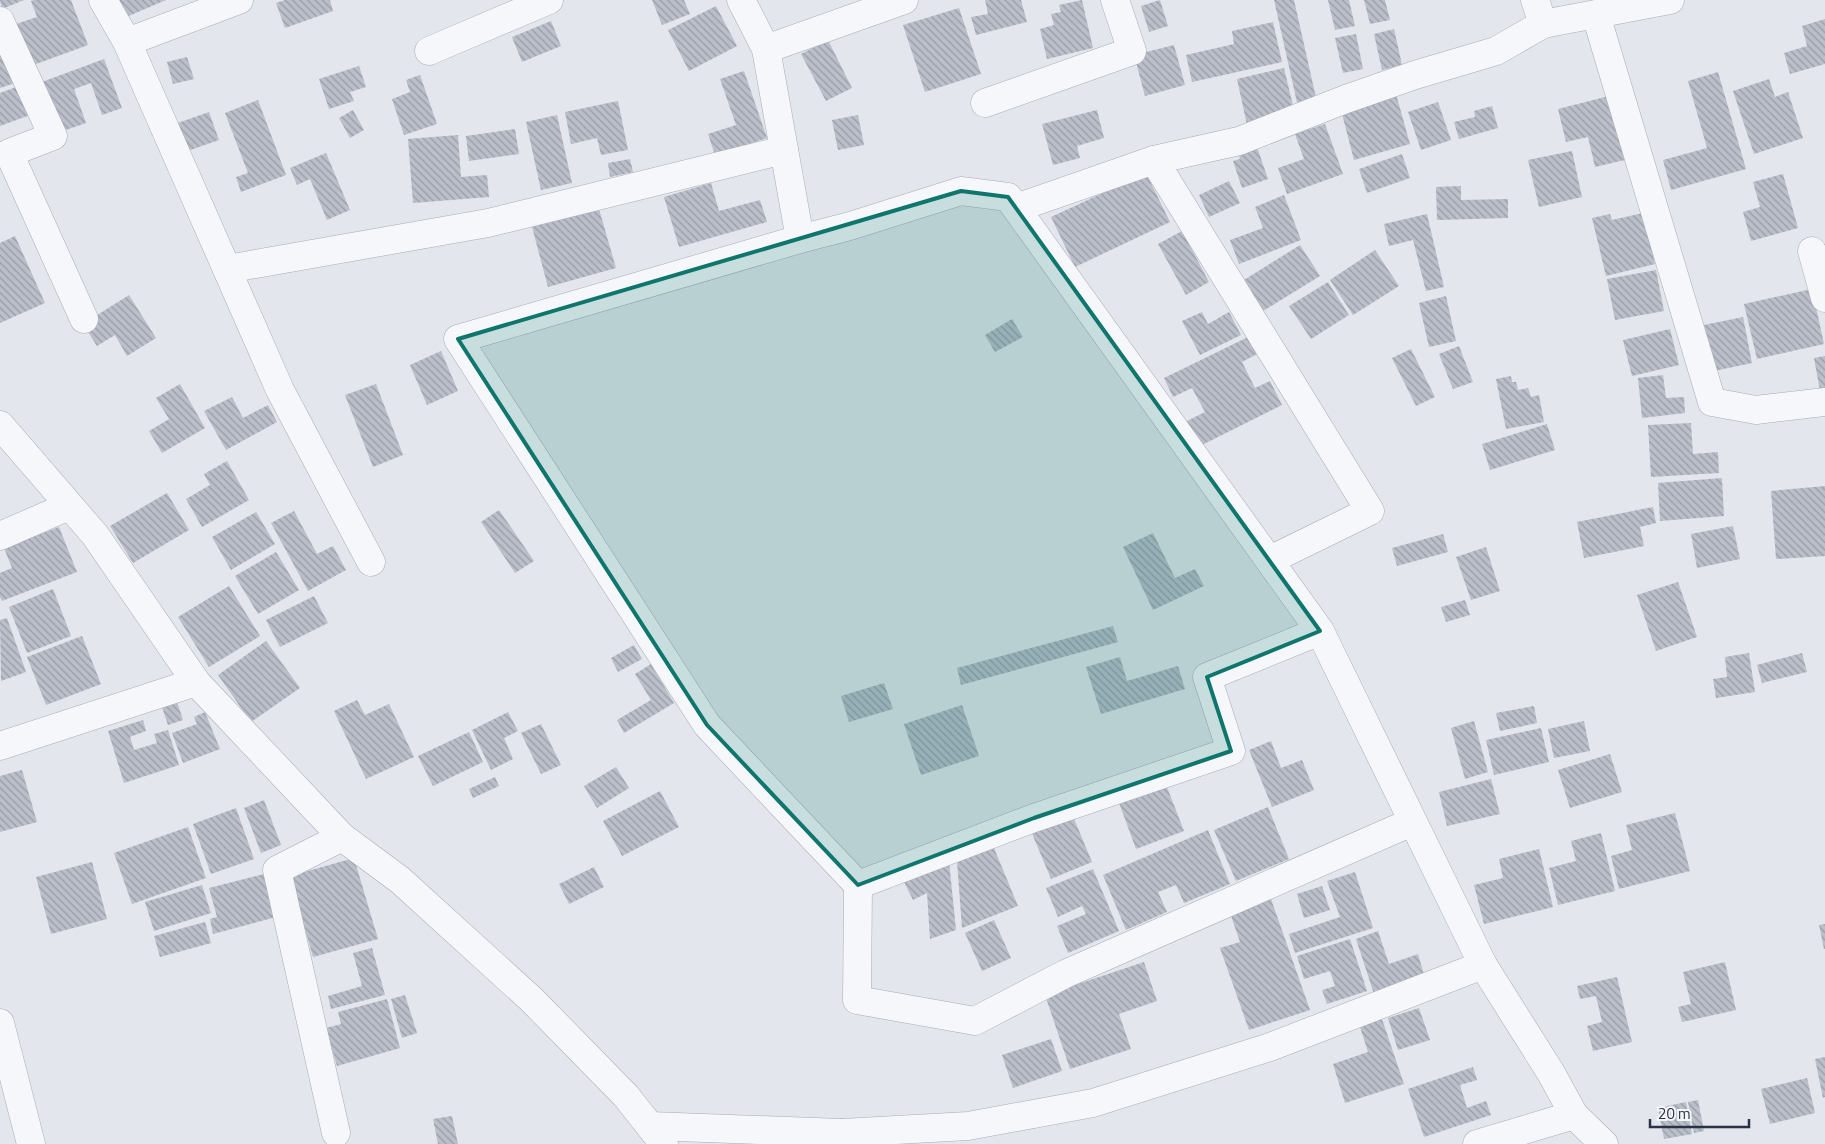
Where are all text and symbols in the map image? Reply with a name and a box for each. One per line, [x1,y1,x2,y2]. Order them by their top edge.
scale bar [1650,1096,1749,1128]
text: 20 m [1658,1102,1691,1125]

